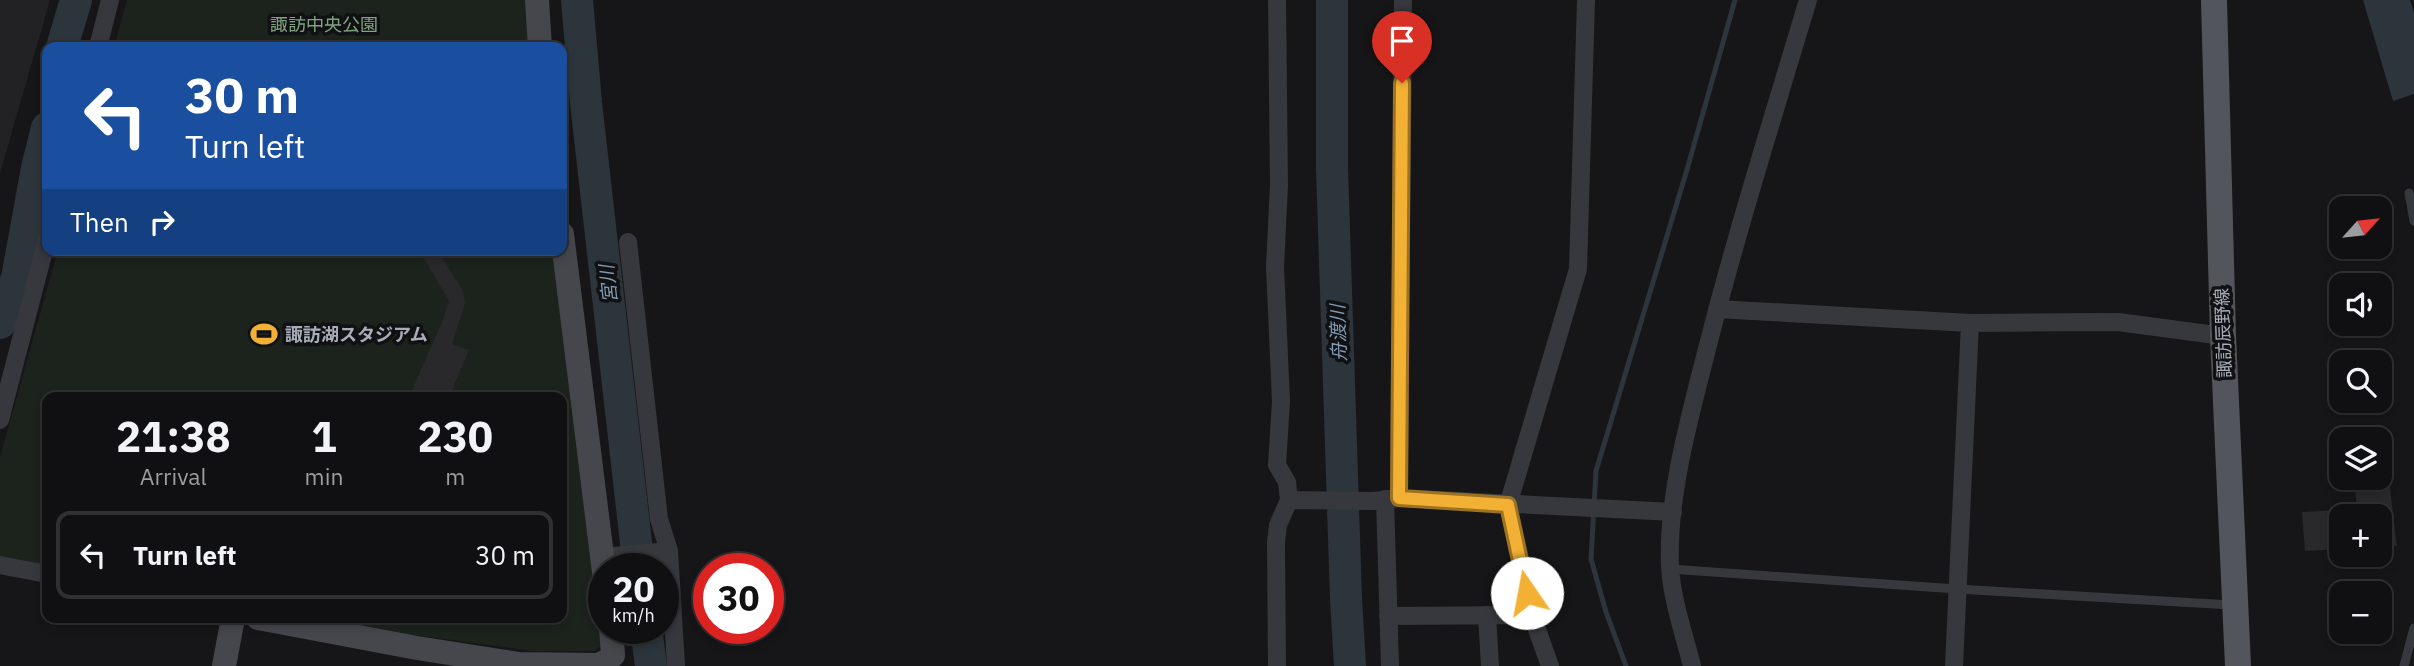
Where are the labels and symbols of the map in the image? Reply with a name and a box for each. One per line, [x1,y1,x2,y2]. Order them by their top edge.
pin [1372,11,1432,83]
park label: 諏訪中央公園 [270,13,378,36]
north arrow [2329,196,2392,259]
water label: 宮川 [594,262,622,304]
street label: 諏訪辰野線 [2210,288,2236,378]
water label: 舟渡川 [1325,302,1351,362]
sports icon: 諏訪湖スタジアム [249,319,279,349]
place label: 諏訪湖スタジアム [285,323,428,346]
speed limit sign: 30 [693,553,784,644]
position arrow [1490,556,1564,630]

